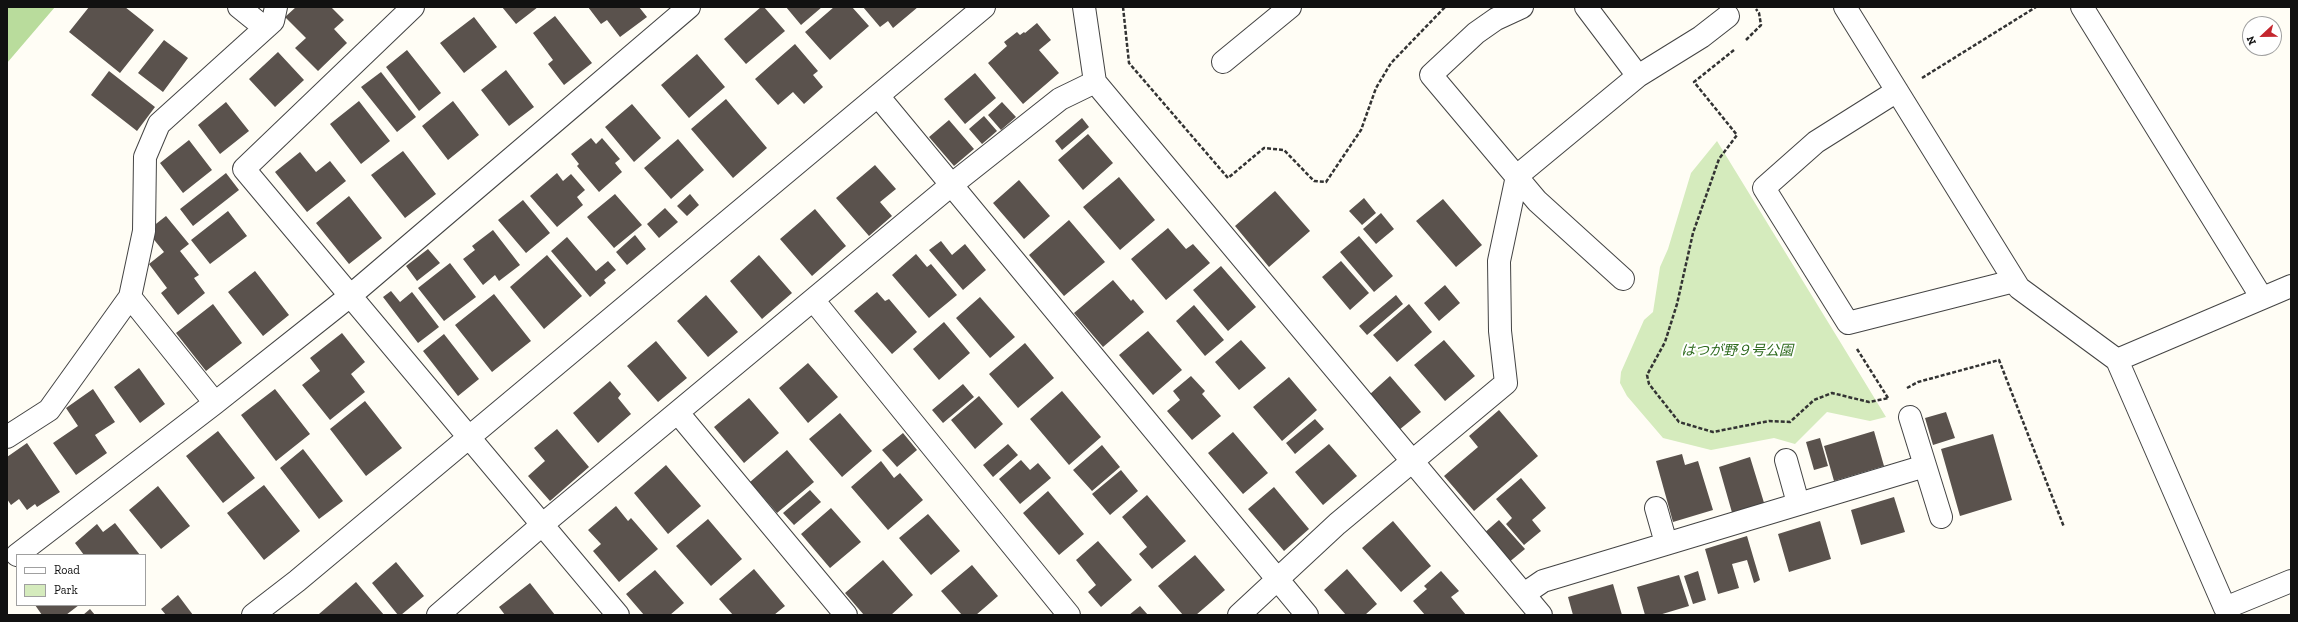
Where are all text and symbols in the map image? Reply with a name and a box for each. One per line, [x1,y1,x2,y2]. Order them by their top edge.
north arrow [2242,16,2282,56]
text: N [2244,34,2259,47]
park label: はつが野９号公園 [1681,343,1793,359]
legend [16,554,146,606]
text: Road [54,563,80,577]
text: Park [54,583,78,597]

